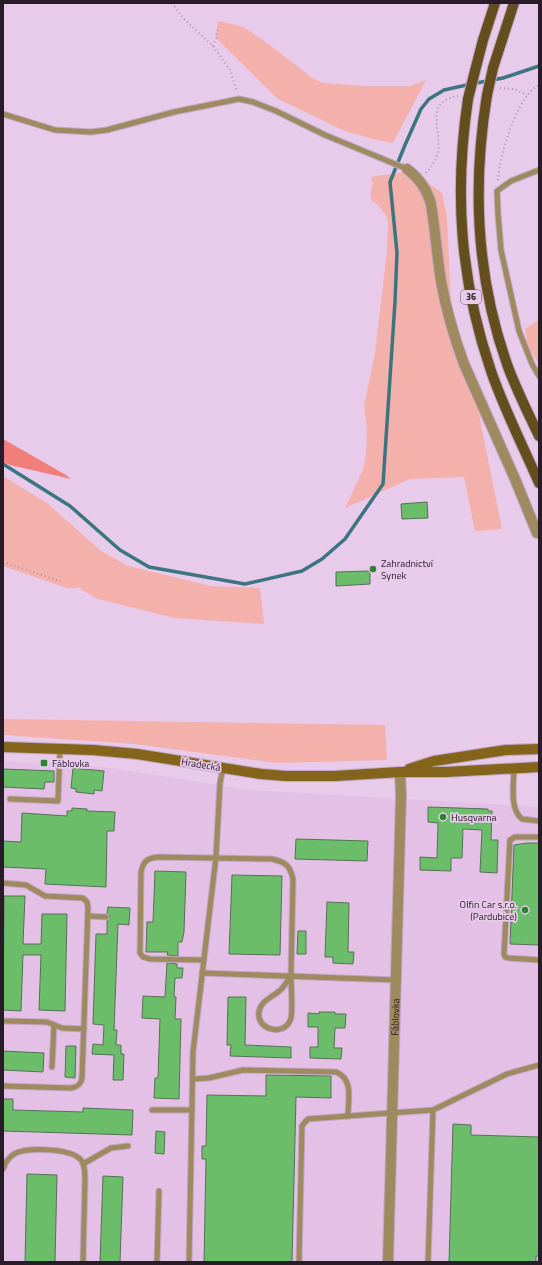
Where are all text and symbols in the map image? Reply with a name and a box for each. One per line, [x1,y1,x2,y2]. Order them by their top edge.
road number: 36 [461,290,481,304]
place label: Zahradnictví Synek [381,556,434,583]
marker: Zahradnictví Synek [368,564,378,574]
street label: Hradecká [180,754,222,775]
place label: Fáblovka [52,756,89,771]
marker: Fáblovka [39,758,49,768]
place label: Husqvarna [451,810,497,825]
marker: Husqvarna [438,812,448,822]
place label: Olfin Car s.r.o. (Pardubice) [460,897,517,924]
marker: Olfin Car s.r.o. (Pardubice) [520,905,530,915]
street label: Fáblovka [387,998,403,1036]

